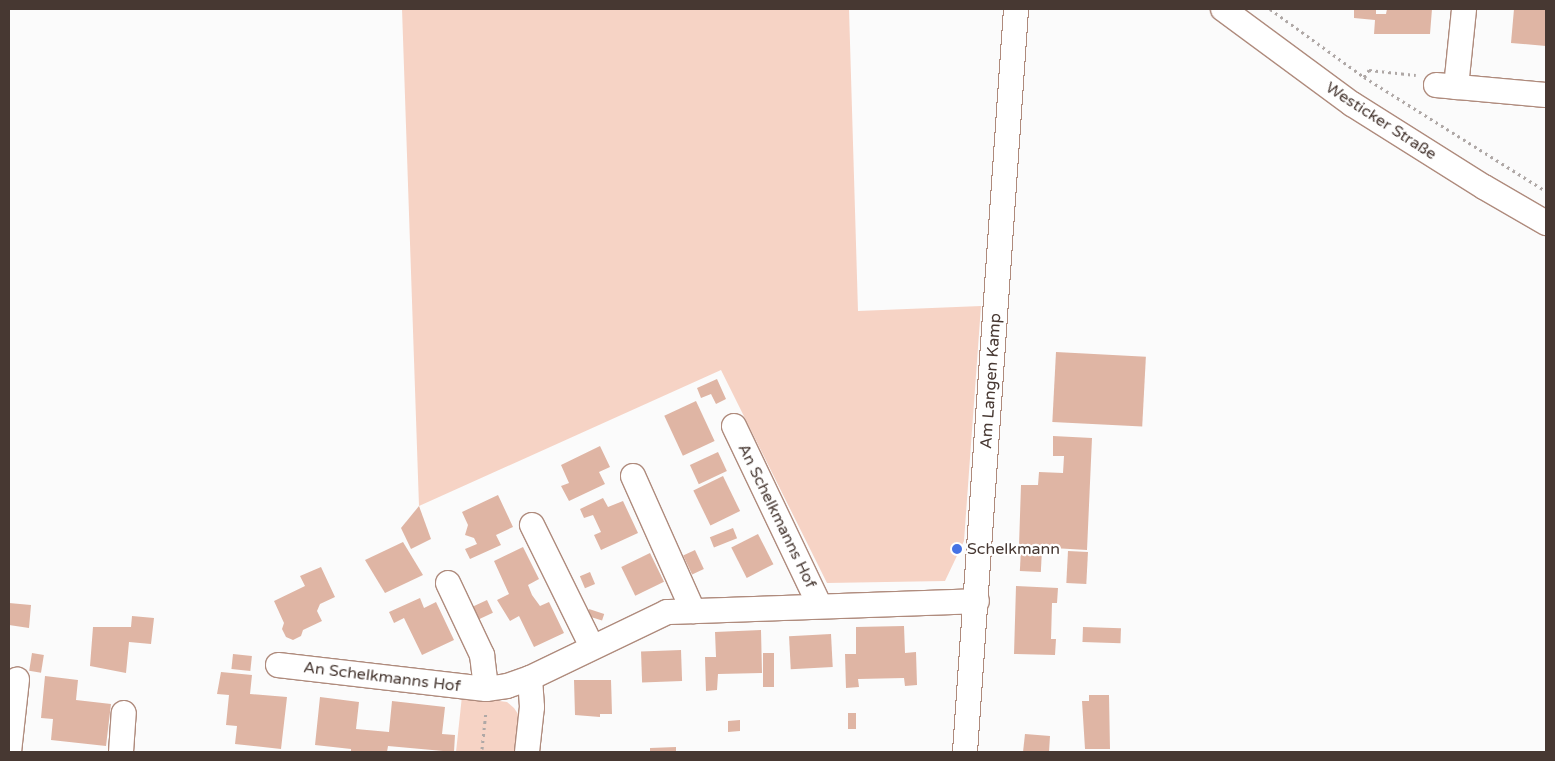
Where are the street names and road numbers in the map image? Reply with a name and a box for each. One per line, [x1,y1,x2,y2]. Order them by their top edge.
street label: Westicker Straße [1322,78,1440,164]
street label: Am Langen Kamp [977,312,1005,450]
street label: An Schelkmanns Hof [734,441,820,591]
street label: An Schelkmanns Hof [302,658,462,696]

